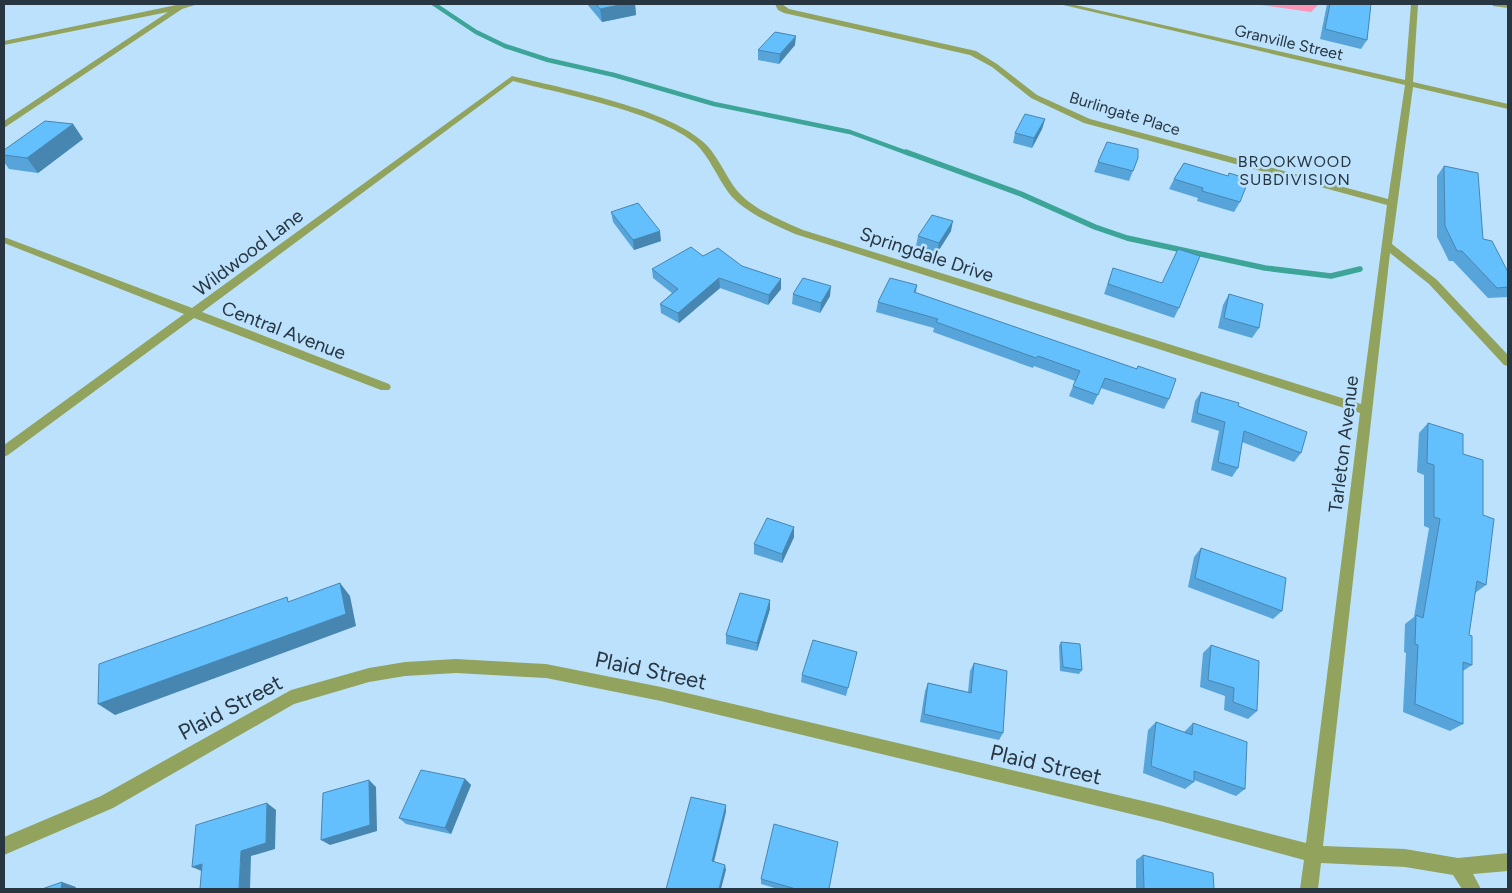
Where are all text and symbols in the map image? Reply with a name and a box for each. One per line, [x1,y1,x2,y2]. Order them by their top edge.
street label: Granville Street [1233,21,1345,64]
street label: Burlingate Place [1067,88,1183,139]
district label: BROOKWOOD SUBDIVISION [1238,152,1352,189]
street label: Wildwood Lane [189,204,308,301]
street label: Springdale Drive [857,222,997,287]
street label: Central Avenue [218,296,349,365]
street label: Tarleton Avenue [1324,374,1363,514]
street label: Plaid Street [592,645,709,696]
street label: Plaid Street [174,669,287,746]
street label: Plaid Street [987,739,1104,790]

